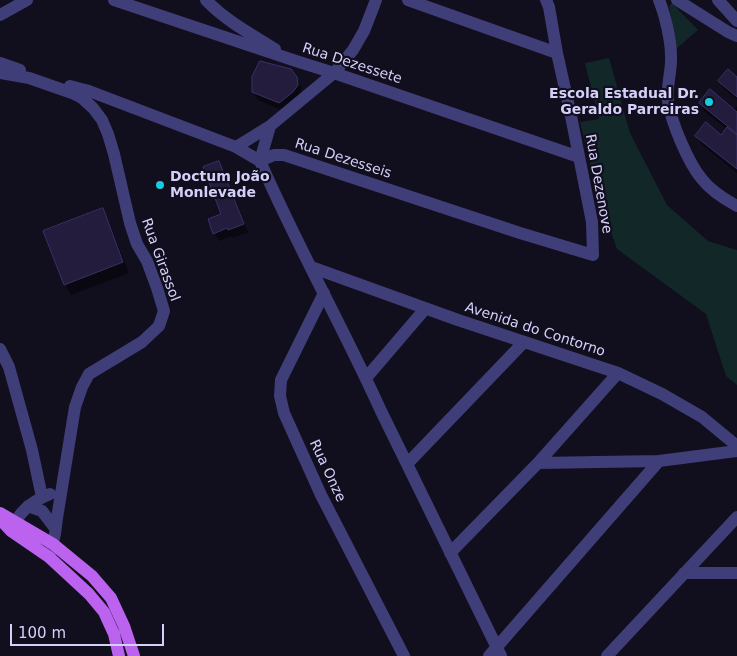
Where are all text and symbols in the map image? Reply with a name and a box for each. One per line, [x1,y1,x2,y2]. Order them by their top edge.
street label: Rua Dezessete [300,40,404,88]
place label: Escola Estadual Dr. Geraldo Parreiras [549,86,699,118]
marker: Escola Estadual Dr. Geraldo Parreiras [703,96,715,108]
street label: Rua Dezenove [581,133,615,235]
street label: Rua Dezesseis [292,135,394,183]
place label: Doctum João Monlevade [170,169,270,202]
marker: Doctum João Monlevade [154,179,166,191]
street label: Rua Girassol [137,216,183,304]
street label: Avenida do Contorno [463,299,607,361]
street label: Rua Onze [305,437,349,505]
scale bar [12,614,166,646]
text: 100 m [18,624,66,642]

